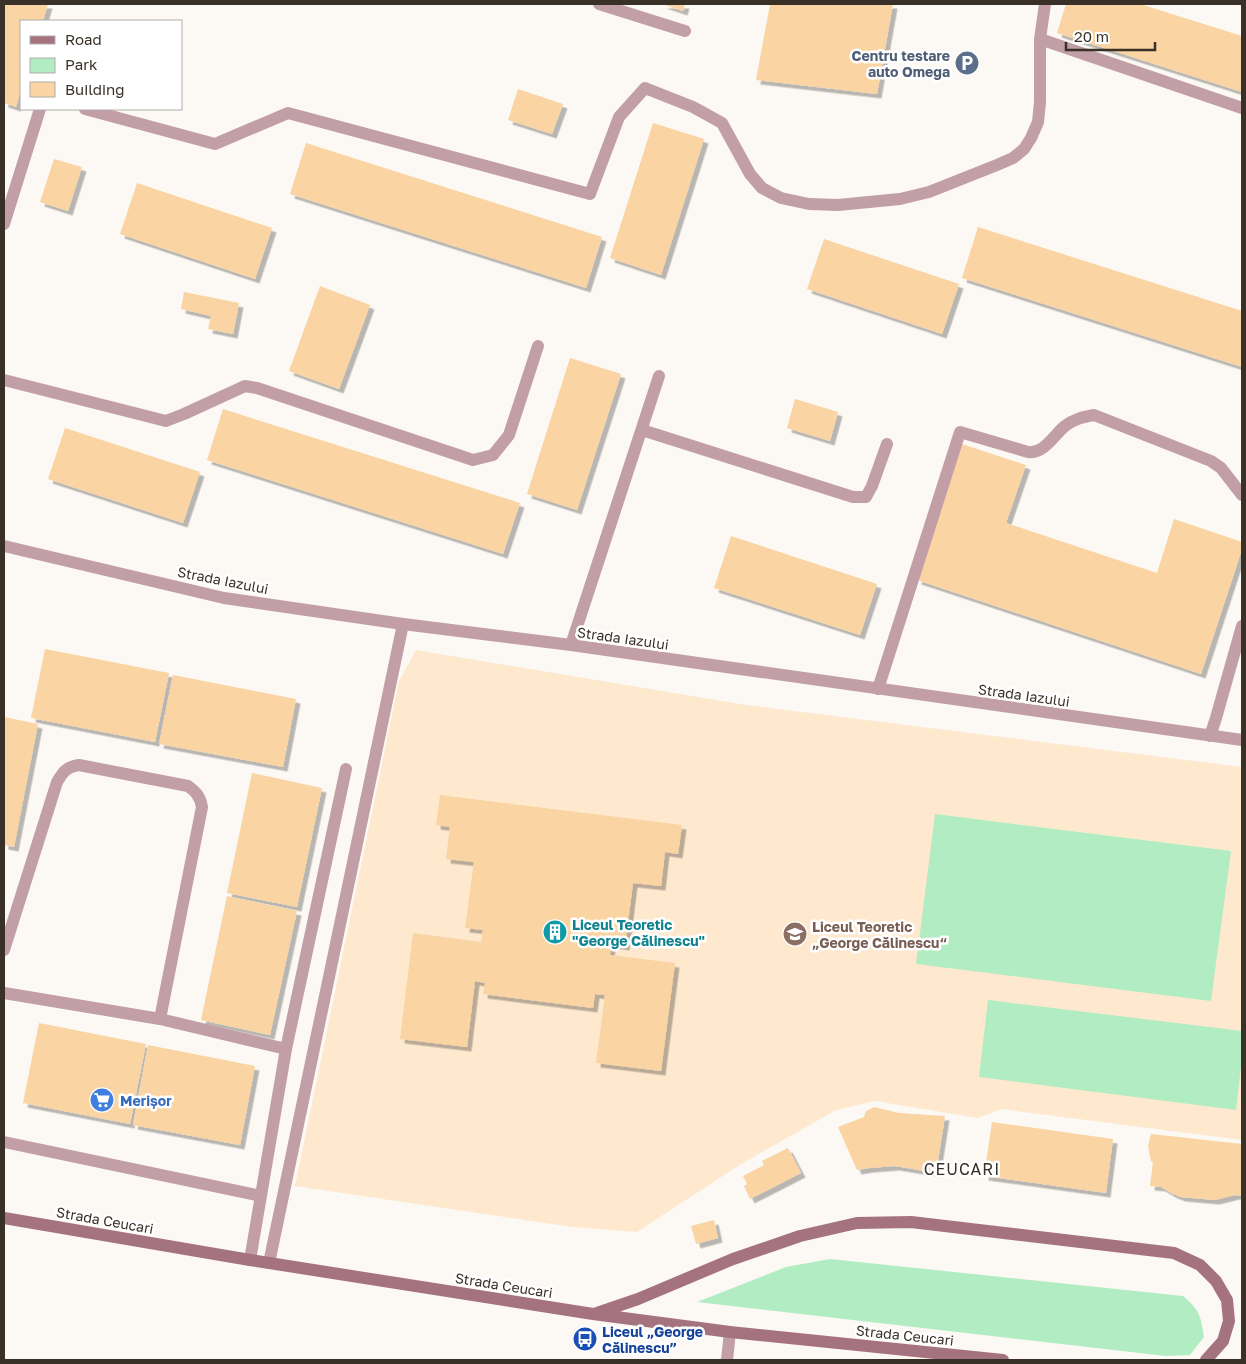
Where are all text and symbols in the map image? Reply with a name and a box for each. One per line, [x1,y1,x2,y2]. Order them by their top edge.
legend [20,20,182,110]
scale bar [1066,20,1155,52]
text: 20 m [1074,27,1109,45]
text: Road [65,30,102,48]
place label: Centru testare auto Omega [852,47,950,80]
parking icon: Centru testare auto Omega [954,50,980,76]
text: Park [65,55,98,73]
text: Building [65,80,125,98]
street label: Strada Iazului [176,563,270,597]
street label: Strada Iazului [576,623,670,653]
street label: Strada Iazului [977,680,1071,710]
place label: Liceul Teoretic "George Călinescu" [572,916,705,949]
place label: Liceul Teoretic „George Călinescu“ [812,918,947,951]
building icon: Liceul Teoretic "George Călinescu" [542,919,568,945]
school or university icon: Liceul Teoretic „George Călinescu“ [782,921,808,947]
supermarket icon: Merișor [89,1087,115,1113]
place label: Merișor [120,1092,172,1109]
district label: CEUCARI [924,1159,1000,1179]
street label: Strada Ceucari [55,1203,155,1237]
street label: Strada Ceucari [454,1269,554,1301]
street label: Strada Ceucari [855,1321,955,1349]
place label: Liceul „George Călinescu” [602,1323,703,1356]
bus stop icon: Liceul „George Călinescu” [572,1326,598,1352]

